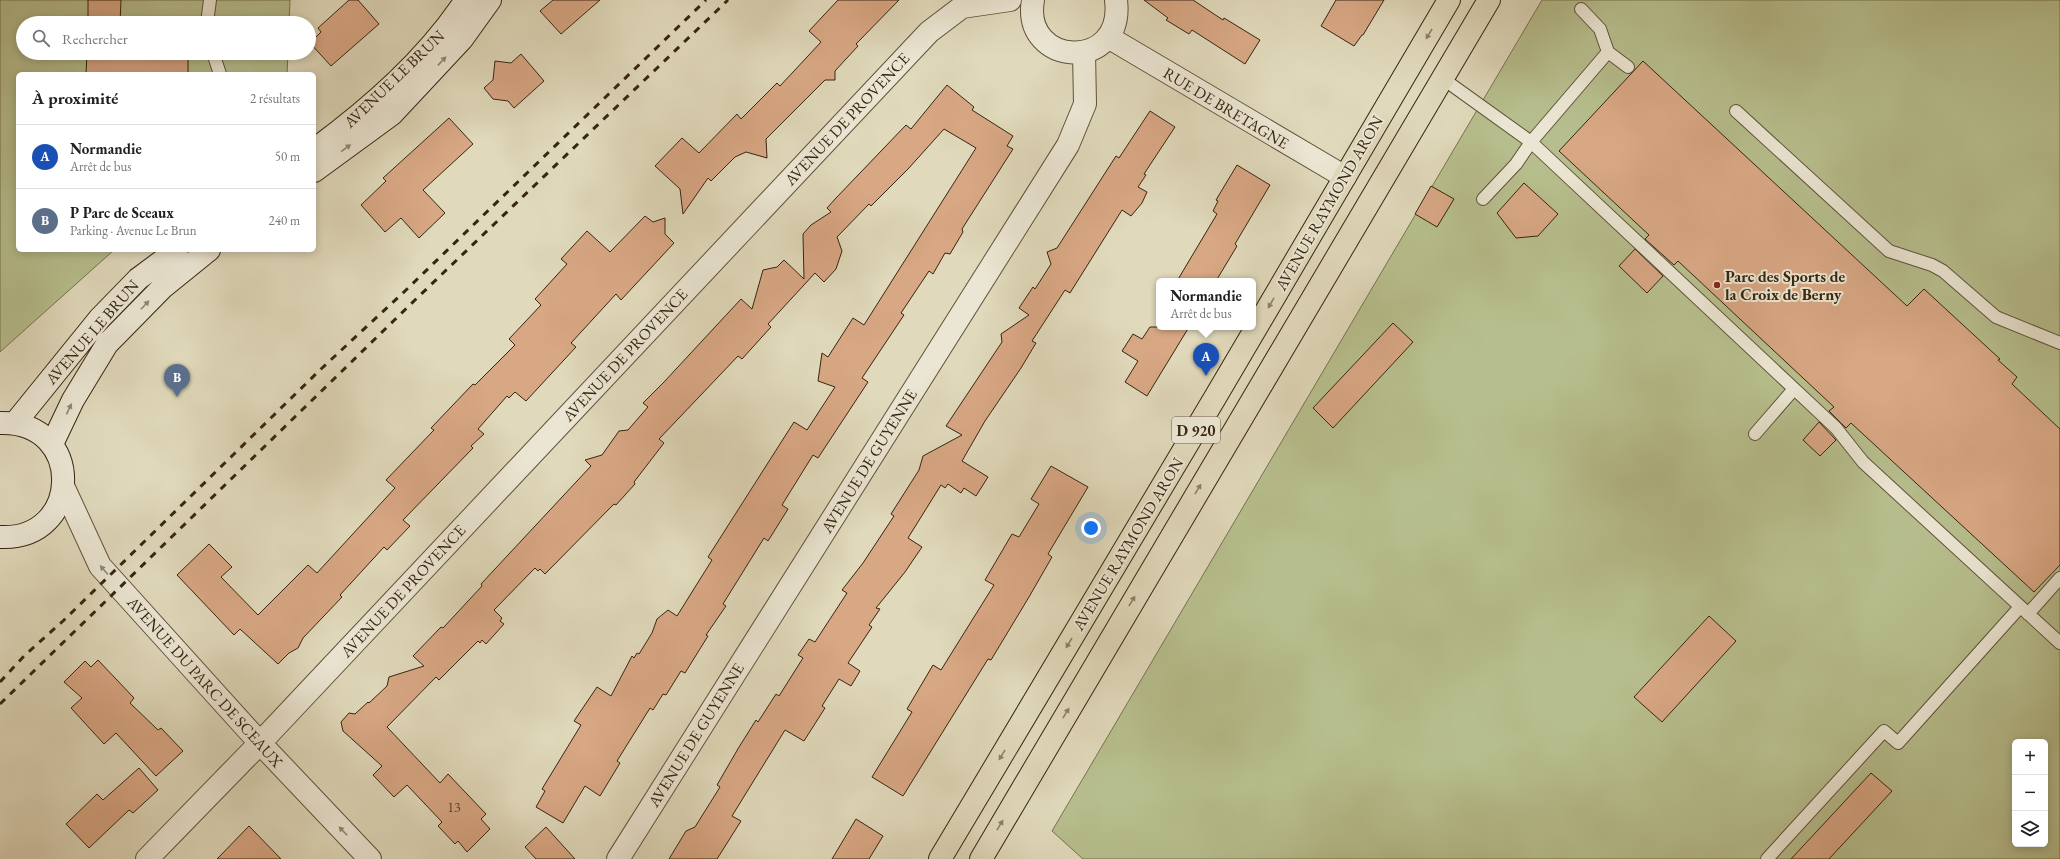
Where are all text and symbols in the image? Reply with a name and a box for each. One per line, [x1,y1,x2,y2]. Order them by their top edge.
search box [16,16,316,60]
street label: AVENUE LE BRUN [338,25,449,133]
icon: search [30,27,52,49]
one-way arrow [1425,28,1432,40]
text: Rechercher [62,29,128,48]
street label: AVENUE DE PROVENCE [779,48,914,191]
one-way arrow [437,56,446,66]
street label: RUE DE BRETAGNE [1159,62,1293,154]
text: À proximité [32,87,118,109]
text: 2 résultats [250,90,300,107]
street label: AVENUE RAYMOND ARON [1270,112,1388,295]
text: Normandie [70,139,142,158]
one-way arrow [340,144,351,152]
text: A [40,148,50,165]
text: 50 m [275,148,300,165]
text: Arrêt de bus [70,158,131,175]
text: P Parc de Sceaux [70,203,174,222]
text: B [41,212,49,229]
text: 240 m [269,212,300,229]
text: Parking · Avenue Le Brun [70,222,197,239]
place label: Parc des Sports de la Croix de Berny [1725,266,1845,305]
street label: AVENUE LE BRUN [40,275,143,390]
popup [1156,278,1256,330]
marker: Parc des Sports de la Croix de Berny [1712,280,1722,290]
street label: AVENUE DE PROVENCE [557,284,692,427]
text: Normandie [1170,286,1242,305]
one-way arrow [1267,297,1274,309]
one-way arrow [140,300,150,310]
text: Arrêt de bus [1170,305,1232,322]
pin: A [1193,343,1219,376]
pin: B [164,364,190,397]
street label: AVENUE DE GUYENNE [816,385,922,538]
one-way arrow [66,403,72,415]
road number: D 920 [1172,417,1220,443]
street label: AVENUE RAYMOND ARON [1067,453,1188,635]
one-way arrow [1195,484,1202,495]
your location [1081,518,1101,538]
street label: AVENUE DE PROVENCE [335,520,470,663]
one-way arrow [99,565,108,575]
street label: AVENUE DU PARC DE SCEAUX [122,591,288,772]
one-way arrow [1129,595,1136,607]
one-way arrow [1065,638,1073,648]
street label: AVENUE DE GUYENNE [643,659,749,812]
one-way arrow [1063,707,1070,719]
map controls [2012,739,2048,847]
button: + [2012,739,2048,775]
one-way arrow [999,749,1006,761]
button: − [2012,775,2048,811]
house number: 13 [447,798,461,816]
button: layers [2012,811,2048,847]
one-way arrow [997,819,1004,831]
one-way arrow [338,826,348,836]

